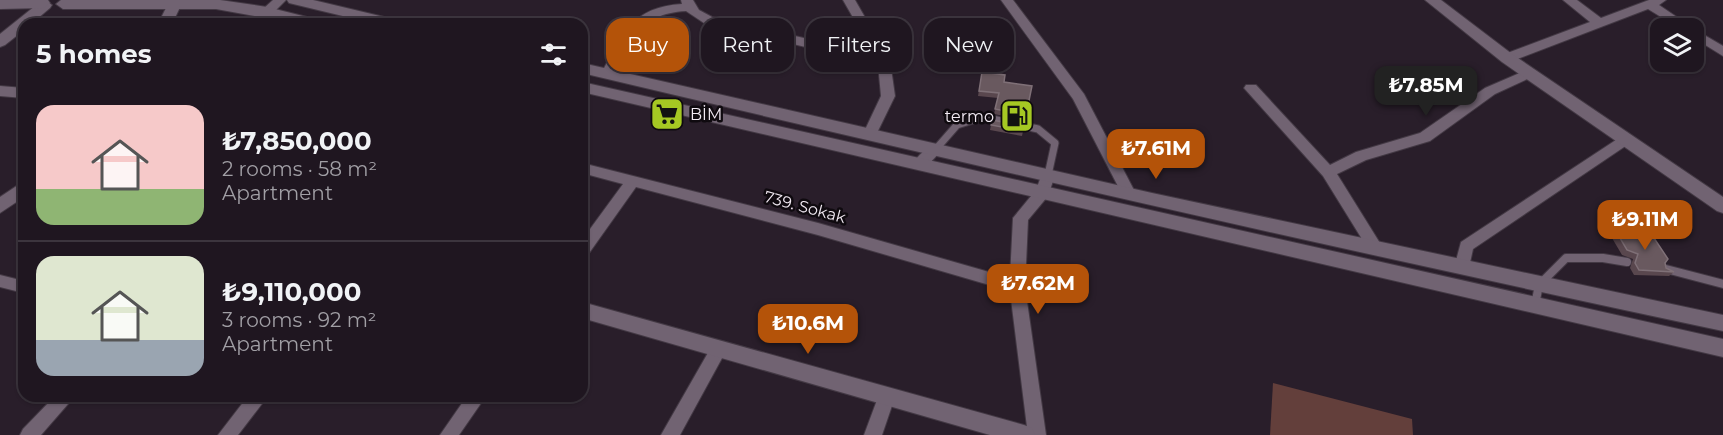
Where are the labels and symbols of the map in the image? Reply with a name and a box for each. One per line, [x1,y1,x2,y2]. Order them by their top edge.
pin: ₺7.85M [1377,66,1475,117]
supermarket icon: BİM [649,96,685,132]
fuel station icon: termo [999,98,1035,134]
place label: BİM [690,105,722,124]
place label: termo [945,107,994,126]
pin: ₺7.61M [1107,129,1205,180]
street label: 739. Sokak [762,187,848,227]
pin: ₺9.11M [1596,200,1694,251]
pin: ₺7.62M [989,264,1087,315]
pin: ₺10.6M [759,304,857,355]

